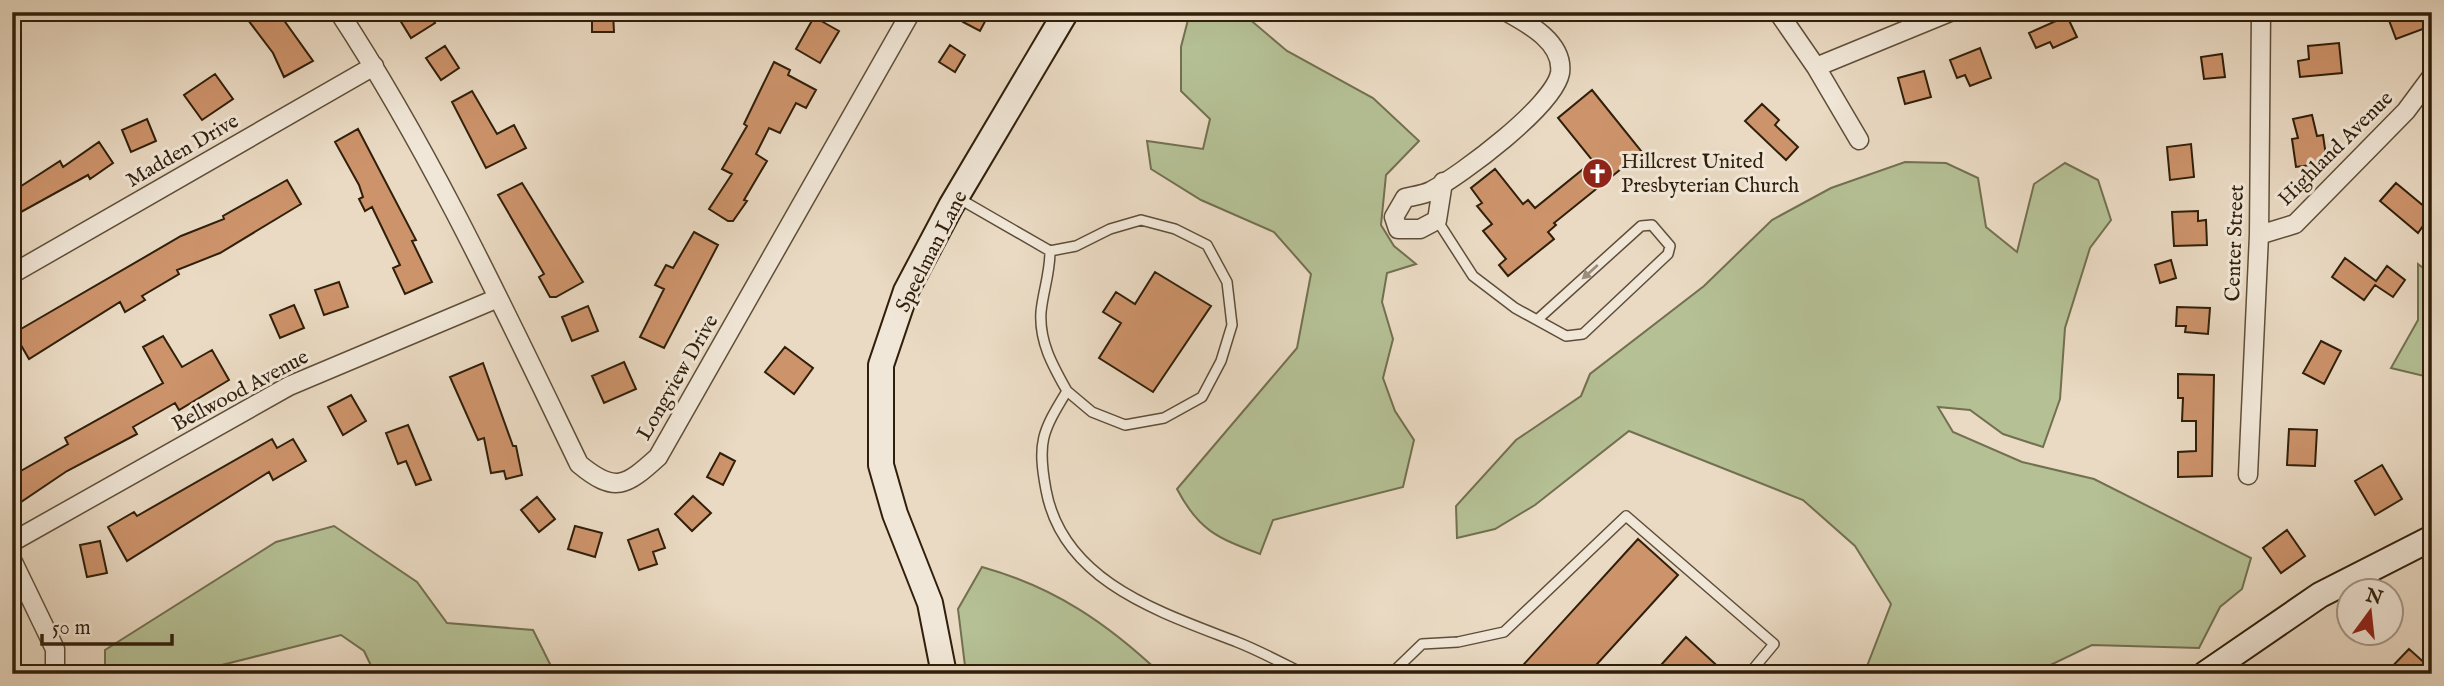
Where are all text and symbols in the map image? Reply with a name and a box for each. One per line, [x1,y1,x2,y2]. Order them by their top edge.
street label: Highland Avenue [2273,85,2400,212]
street label: Madden Drive [122,108,244,194]
place label: Hillcrest United Presbyterian Church [1621,149,1799,200]
church icon: Hillcrest United Presbyterian Church [1581,156,1615,190]
street label: Center Street [2220,184,2251,302]
street label: Speelman Lane [890,186,975,317]
one-way arrow [1582,263,1599,279]
street label: Longview Drive [631,310,725,446]
street label: Bellwood Avenue [168,344,314,439]
north arrow [2336,578,2406,648]
text: N [2362,584,2385,611]
scale bar [42,602,172,646]
text: 50 m [52,615,91,642]

